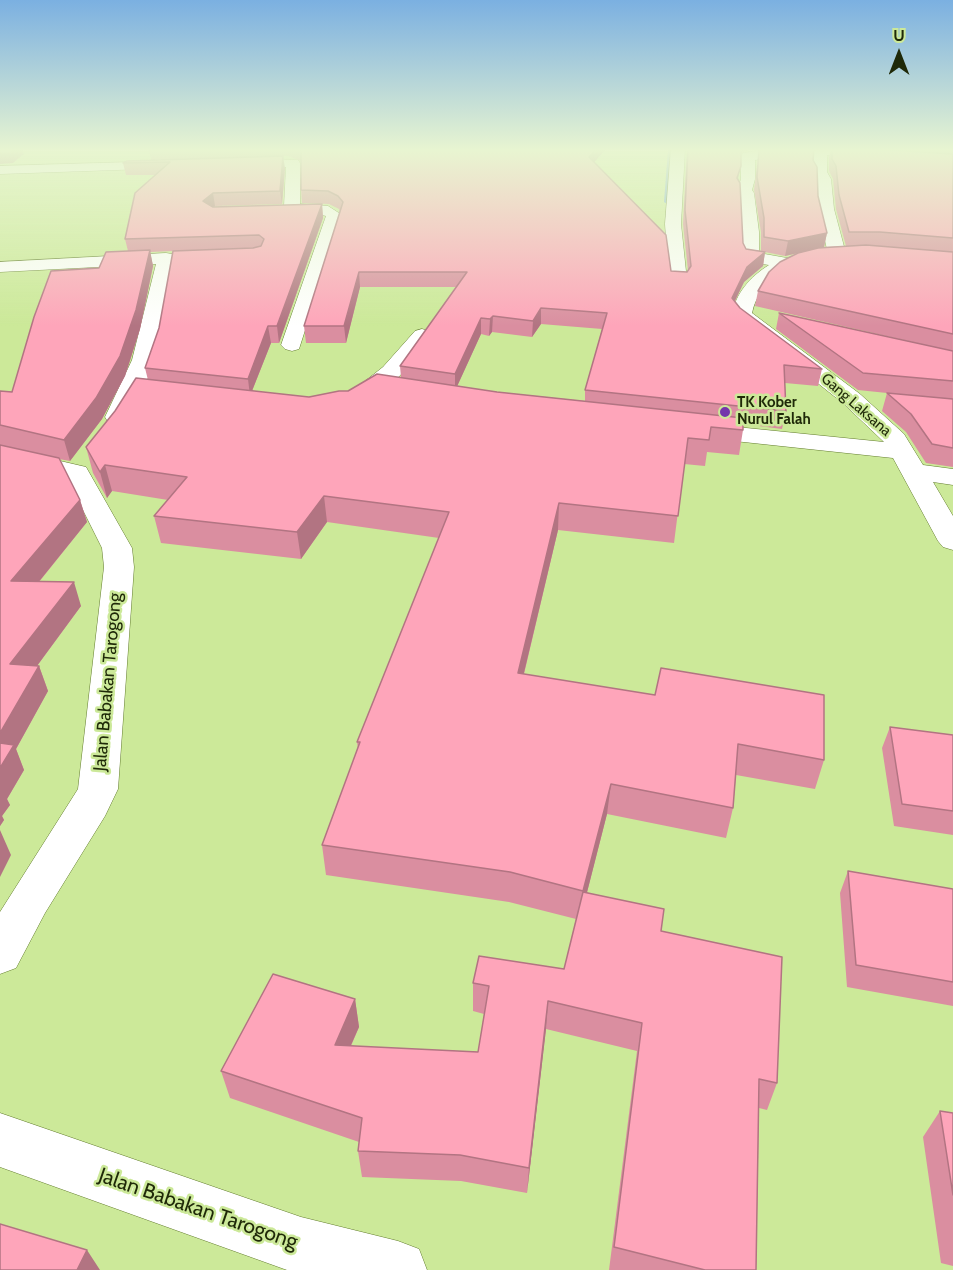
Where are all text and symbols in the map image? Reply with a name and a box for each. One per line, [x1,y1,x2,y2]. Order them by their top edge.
north arrow [869,24,929,84]
text: U [893,26,905,45]
street label: Gang Laksana [817,370,895,440]
place label: TK Kober Nurul Falah [737,394,811,429]
marker: TK Kober Nurul Falah [718,405,732,419]
street label: Jalan Babakan Tarogong [89,592,127,772]
street label: Jalan Babakan Tarogong [95,1163,301,1255]

